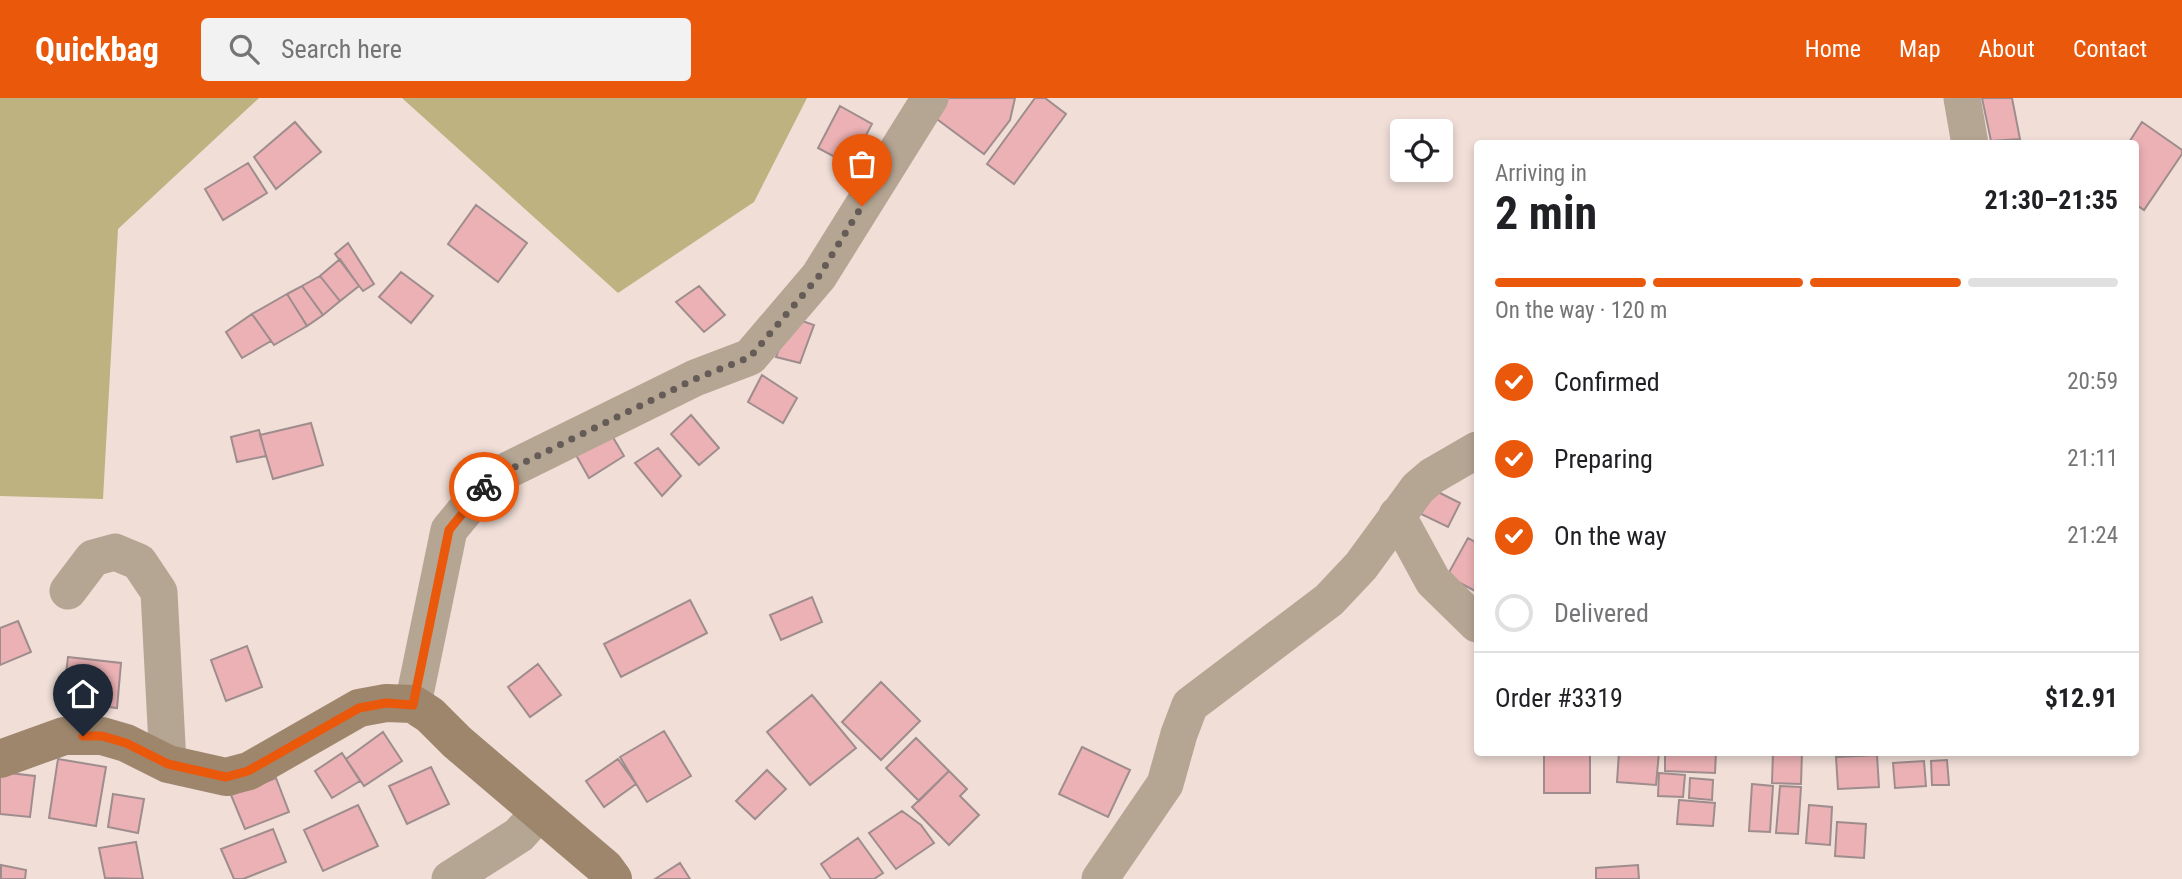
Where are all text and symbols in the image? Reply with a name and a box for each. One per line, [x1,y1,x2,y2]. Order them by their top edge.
search box [201,18,691,81]
text: Quickbag [35,30,159,69]
icon: search [225,30,263,68]
text: Search here [281,34,402,64]
text: Home [1805,35,1861,63]
text: Map [1899,35,1941,63]
text: About [1979,35,2035,63]
text: Contact [2073,35,2147,63]
map controls [1390,119,1453,182]
button: locate [1390,119,1453,182]
pin [832,134,892,206]
icon: bag [843,145,881,183]
text: Arriving in [1495,160,1587,187]
text: 21:30–21:35 [1984,185,2118,215]
text: 2 min [1495,186,1597,240]
text: On the way · 120 m [1495,297,1667,324]
icon: check [1495,363,1533,401]
text: Confirmed [1554,367,1660,397]
text: 20:59 [2067,368,2118,395]
icon: check [1495,440,1533,478]
text: Preparing [1554,444,1653,474]
text: 21:11 [2067,445,2118,472]
courier [449,452,519,522]
icon: bike [465,468,503,506]
icon: check [1495,517,1533,555]
text: On the way [1554,521,1667,551]
text: 21:24 [2067,522,2118,549]
text: Delivered [1554,598,1649,628]
pin [53,664,113,736]
icon: home [64,675,102,713]
text: Order #3319 [1495,683,1623,713]
text: $12.91 [2045,683,2118,713]

